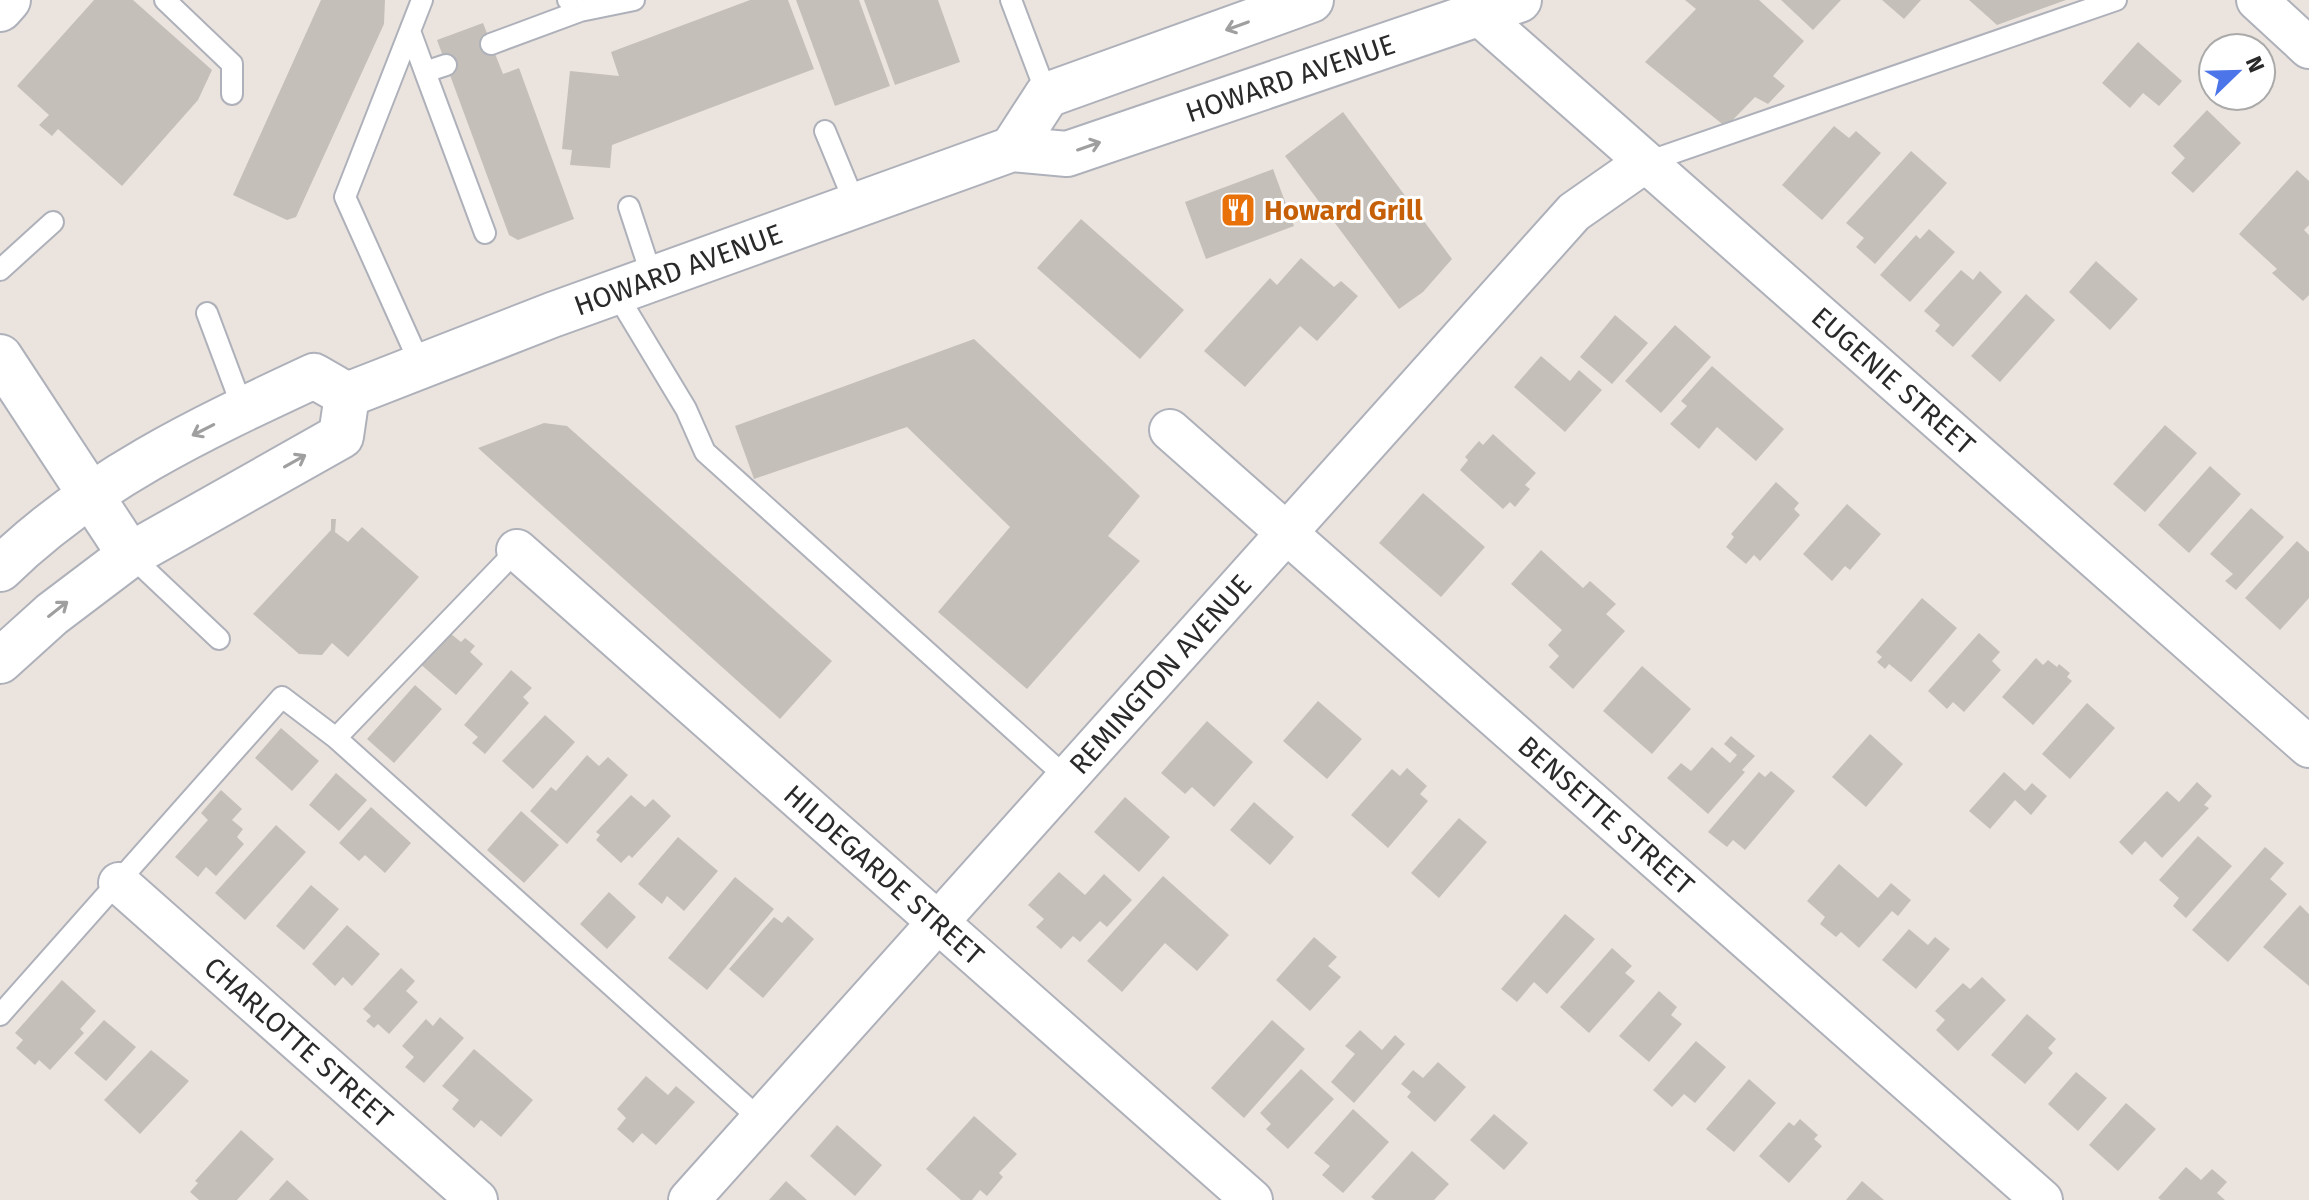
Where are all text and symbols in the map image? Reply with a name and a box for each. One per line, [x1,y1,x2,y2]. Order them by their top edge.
one-way arrow [1226,20,1250,34]
street label: HOWARD AVENUE [1181,27,1399,129]
north arrow [2197,32,2277,112]
text: N [2240,52,2270,76]
one-way arrow [1076,138,1101,153]
restaurant icon: Howard Grill [1219,191,1257,229]
place label: Howard Grill [1264,194,1423,227]
street label: HOWARD AVENUE [569,217,787,322]
street label: EUGENIE STREET [1805,300,1982,461]
one-way arrow [191,422,215,438]
one-way arrow [283,453,306,469]
street label: REMINGTON AVENUE [1062,568,1258,781]
one-way arrow [47,600,68,618]
street label: BENSETTE STREET [1512,729,1701,902]
street label: HILDEGARDE STREET [777,778,991,972]
street label: CHARLOTTE STREET [198,950,400,1135]

